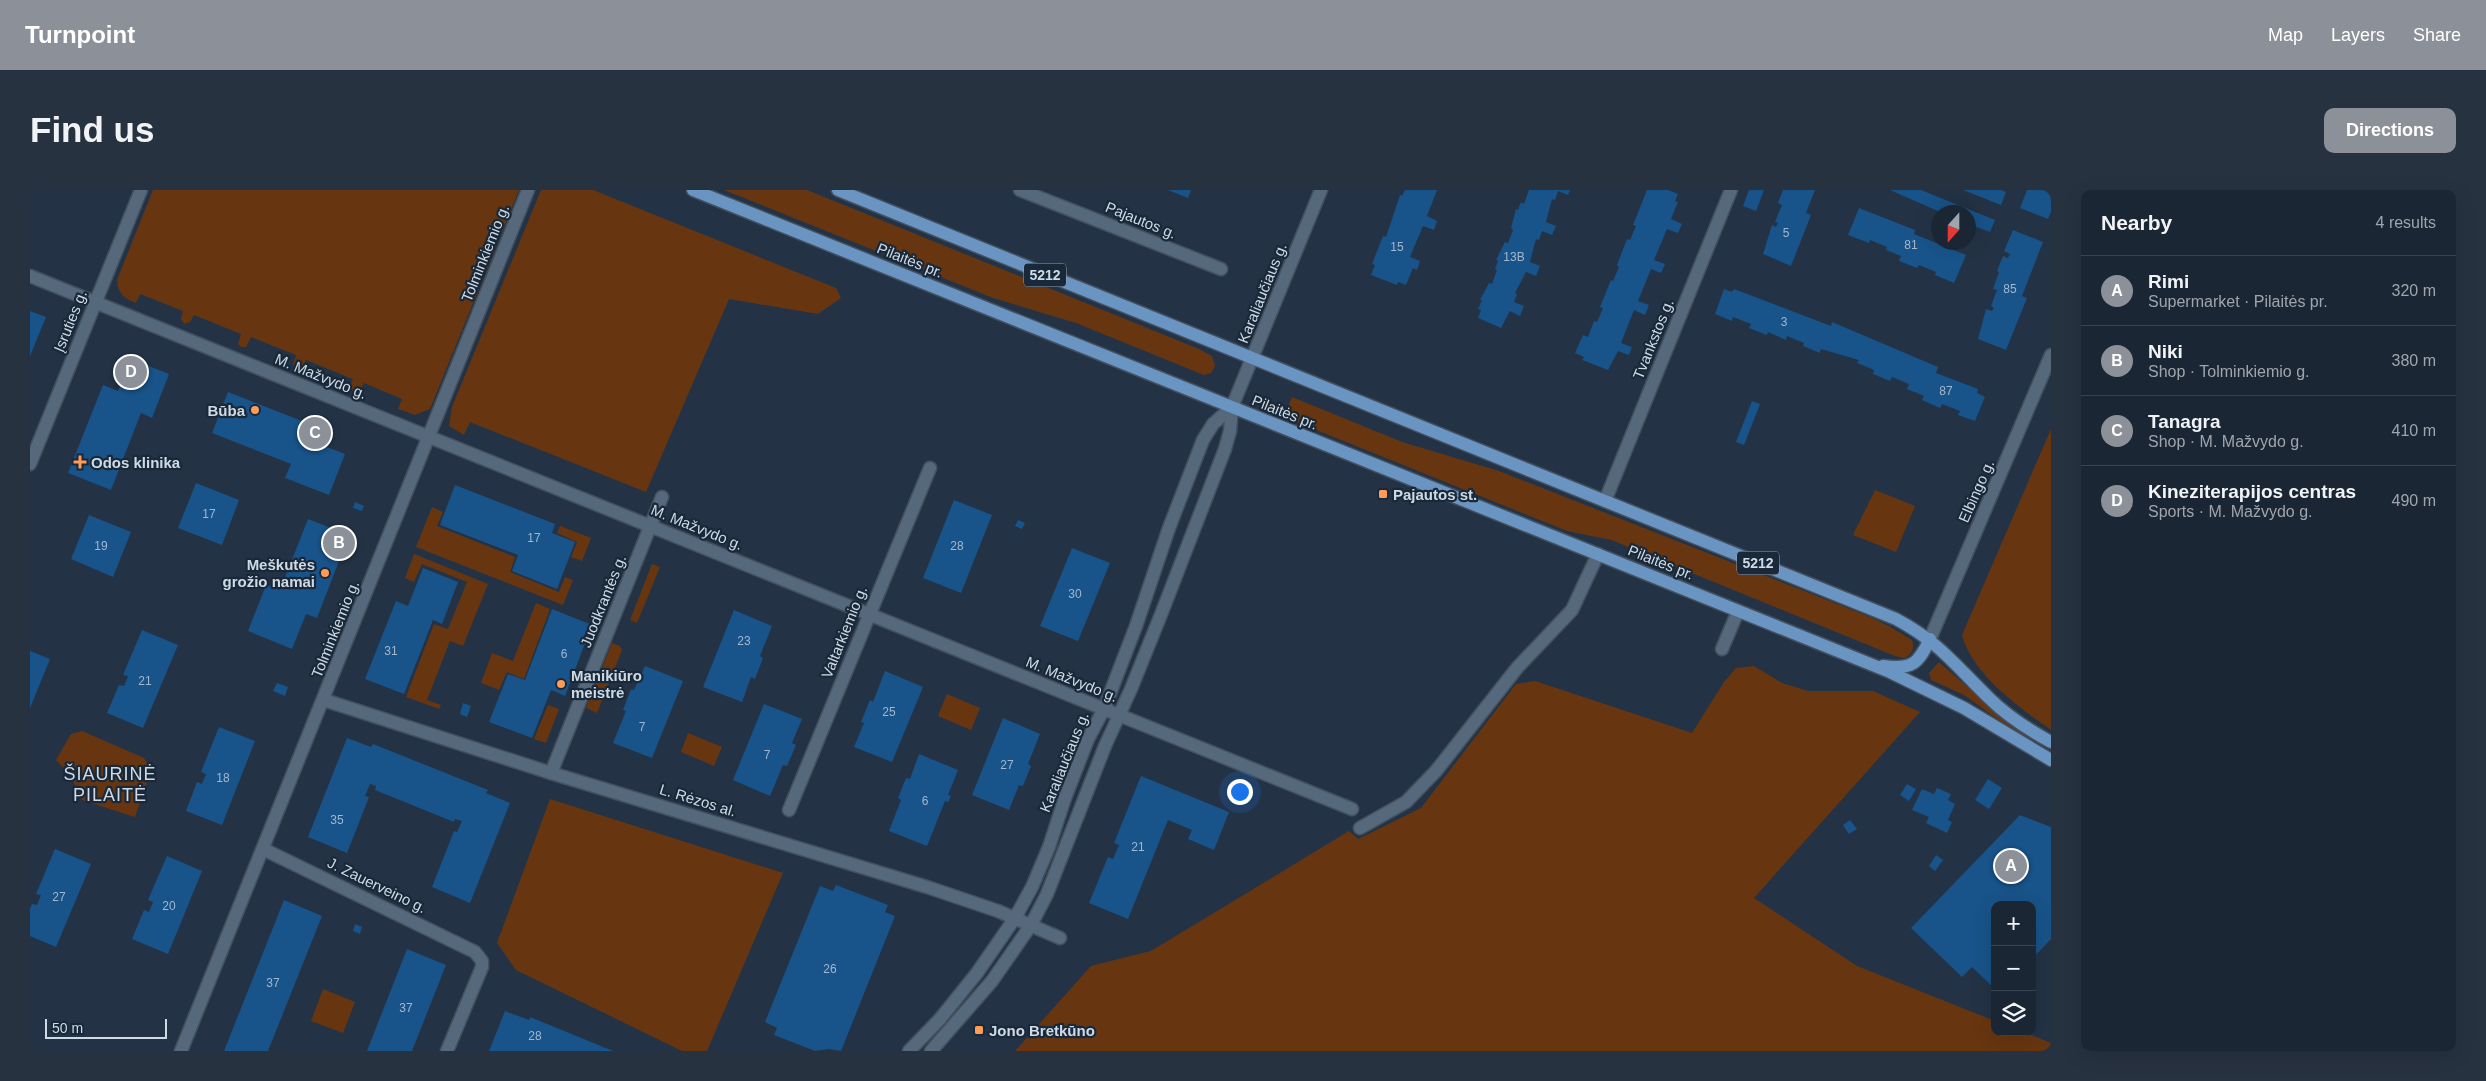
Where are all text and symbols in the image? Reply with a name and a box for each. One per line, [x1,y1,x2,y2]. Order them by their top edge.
text: Turnpoint [25,21,135,48]
text: Map [2268,25,2303,45]
text: Layers [2331,25,2385,45]
text: Share [2413,25,2461,45]
button: Directions [2324,108,2456,153]
text: Find us [30,110,154,149]
street label: Pajautos g. [1103,198,1179,242]
street label: Tolminkiemio g. [458,202,512,304]
north arrow [1931,205,1976,250]
text: Nearby [2101,211,2172,234]
text: 4 results [2376,214,2436,231]
house number: 5 [1783,226,1790,240]
house number: 81 [1904,238,1918,252]
street label: Pilaitės pr. [875,239,945,281]
street label: Karaliaučiaus g. [1234,240,1290,346]
house number: 15 [1390,240,1404,254]
house number: 13B [1503,250,1525,264]
road number: 5212 [1024,264,1066,286]
text: Rimi [2148,271,2189,292]
house number: 85 [2003,282,2017,296]
text: A [2111,282,2123,299]
text: 320 m [2392,282,2436,299]
street label: Įsruties g. [50,288,90,354]
text: Supermarket · Pilaitės pr. [2148,293,2328,310]
street label: Tvankstos g. [1629,296,1677,382]
house number: 3 [1781,315,1788,329]
text: Niki [2148,341,2183,362]
street label: M. Mažvydo g. [273,350,369,402]
text: B [2111,352,2123,369]
text: 380 m [2392,352,2436,369]
pin: D [115,353,147,391]
text: Shop · Tolminkiemio g. [2148,363,2310,380]
house number: 87 [1939,384,1953,398]
street label: Pilaitės pr. [1250,391,1320,433]
place label: Būba [208,402,246,419]
marker: Būba [249,404,261,416]
text: Tanagra [2148,411,2221,432]
pin: C [299,414,331,452]
text: C [2111,422,2123,439]
text: 410 m [2392,422,2436,439]
text: Shop · M. Mažvydo g. [2148,433,2304,450]
place label: Odos klinika [91,454,181,471]
marker: Odos klinika [73,455,87,469]
street label: Elbingo g. [1955,457,1997,525]
text: Kineziterapijos centras [2148,481,2356,502]
place label: Pajautos st. [1393,486,1477,503]
marker: Pajautos st. [1377,488,1389,500]
text: D [2111,492,2123,509]
text: 490 m [2392,492,2436,509]
street label: M. Mažvydo g. [649,501,745,553]
text: Sports · M. Mažvydo g. [2148,503,2313,520]
house number: 17 [202,507,216,521]
pin: B [323,524,355,562]
house number: 17 [527,531,541,545]
house number: 19 [94,539,108,553]
house number: 28 [950,539,964,553]
street label: Pilaitės pr. [1626,541,1696,583]
street label: Juodkrantės g. [577,552,629,650]
road number: 5212 [1737,552,1779,574]
place label: Meškutės grožio namai [222,556,315,590]
marker: Meškutės grožio namai [319,567,331,579]
street label: Tolminkiemio g. [308,578,362,680]
street label: Valtarkiemio g. [818,583,870,681]
house number: 30 [1068,587,1082,601]
house number: 23 [737,634,751,648]
house number: 31 [384,644,398,658]
house number: 6 [561,647,568,661]
street label: M. Mažvydo g. [1024,653,1120,705]
place label: Manikiūro meistrė [571,667,642,701]
house number: 21 [138,674,152,688]
marker: Manikiūro meistrė [555,678,567,690]
house number: 25 [882,705,896,719]
street label: Karaliaučiaus g. [1036,709,1092,815]
house number: 7 [639,720,646,734]
house number: 7 [764,748,771,762]
house number: 27 [1000,758,1014,772]
district label: ŠIAURINĖ PILAITĖ [63,763,157,805]
house number: 18 [216,771,230,785]
your location [1227,779,1253,805]
street label: L. Rėzos al. [658,780,738,820]
house number: 6 [922,794,929,808]
house number: 35 [330,813,344,827]
house number: 21 [1131,840,1145,854]
pin: A [1995,847,2027,885]
street label: J. Zauerveino g. [325,854,429,916]
house number: 27 [52,890,66,904]
house number: 20 [162,899,176,913]
map controls [1991,901,2036,1036]
button: + [1991,901,2036,946]
button: − [1991,946,2036,991]
house number: 26 [823,962,837,976]
house number: 37 [266,976,280,990]
button: layers [1991,991,2036,1036]
house number: 37 [399,1001,413,1015]
scale bar [45,1016,168,1039]
text: 50 m [52,1020,83,1036]
place label: Jono Bretkūno [989,1022,1095,1039]
marker: Jono Bretkūno [973,1024,985,1036]
house number: 28 [528,1029,542,1043]

